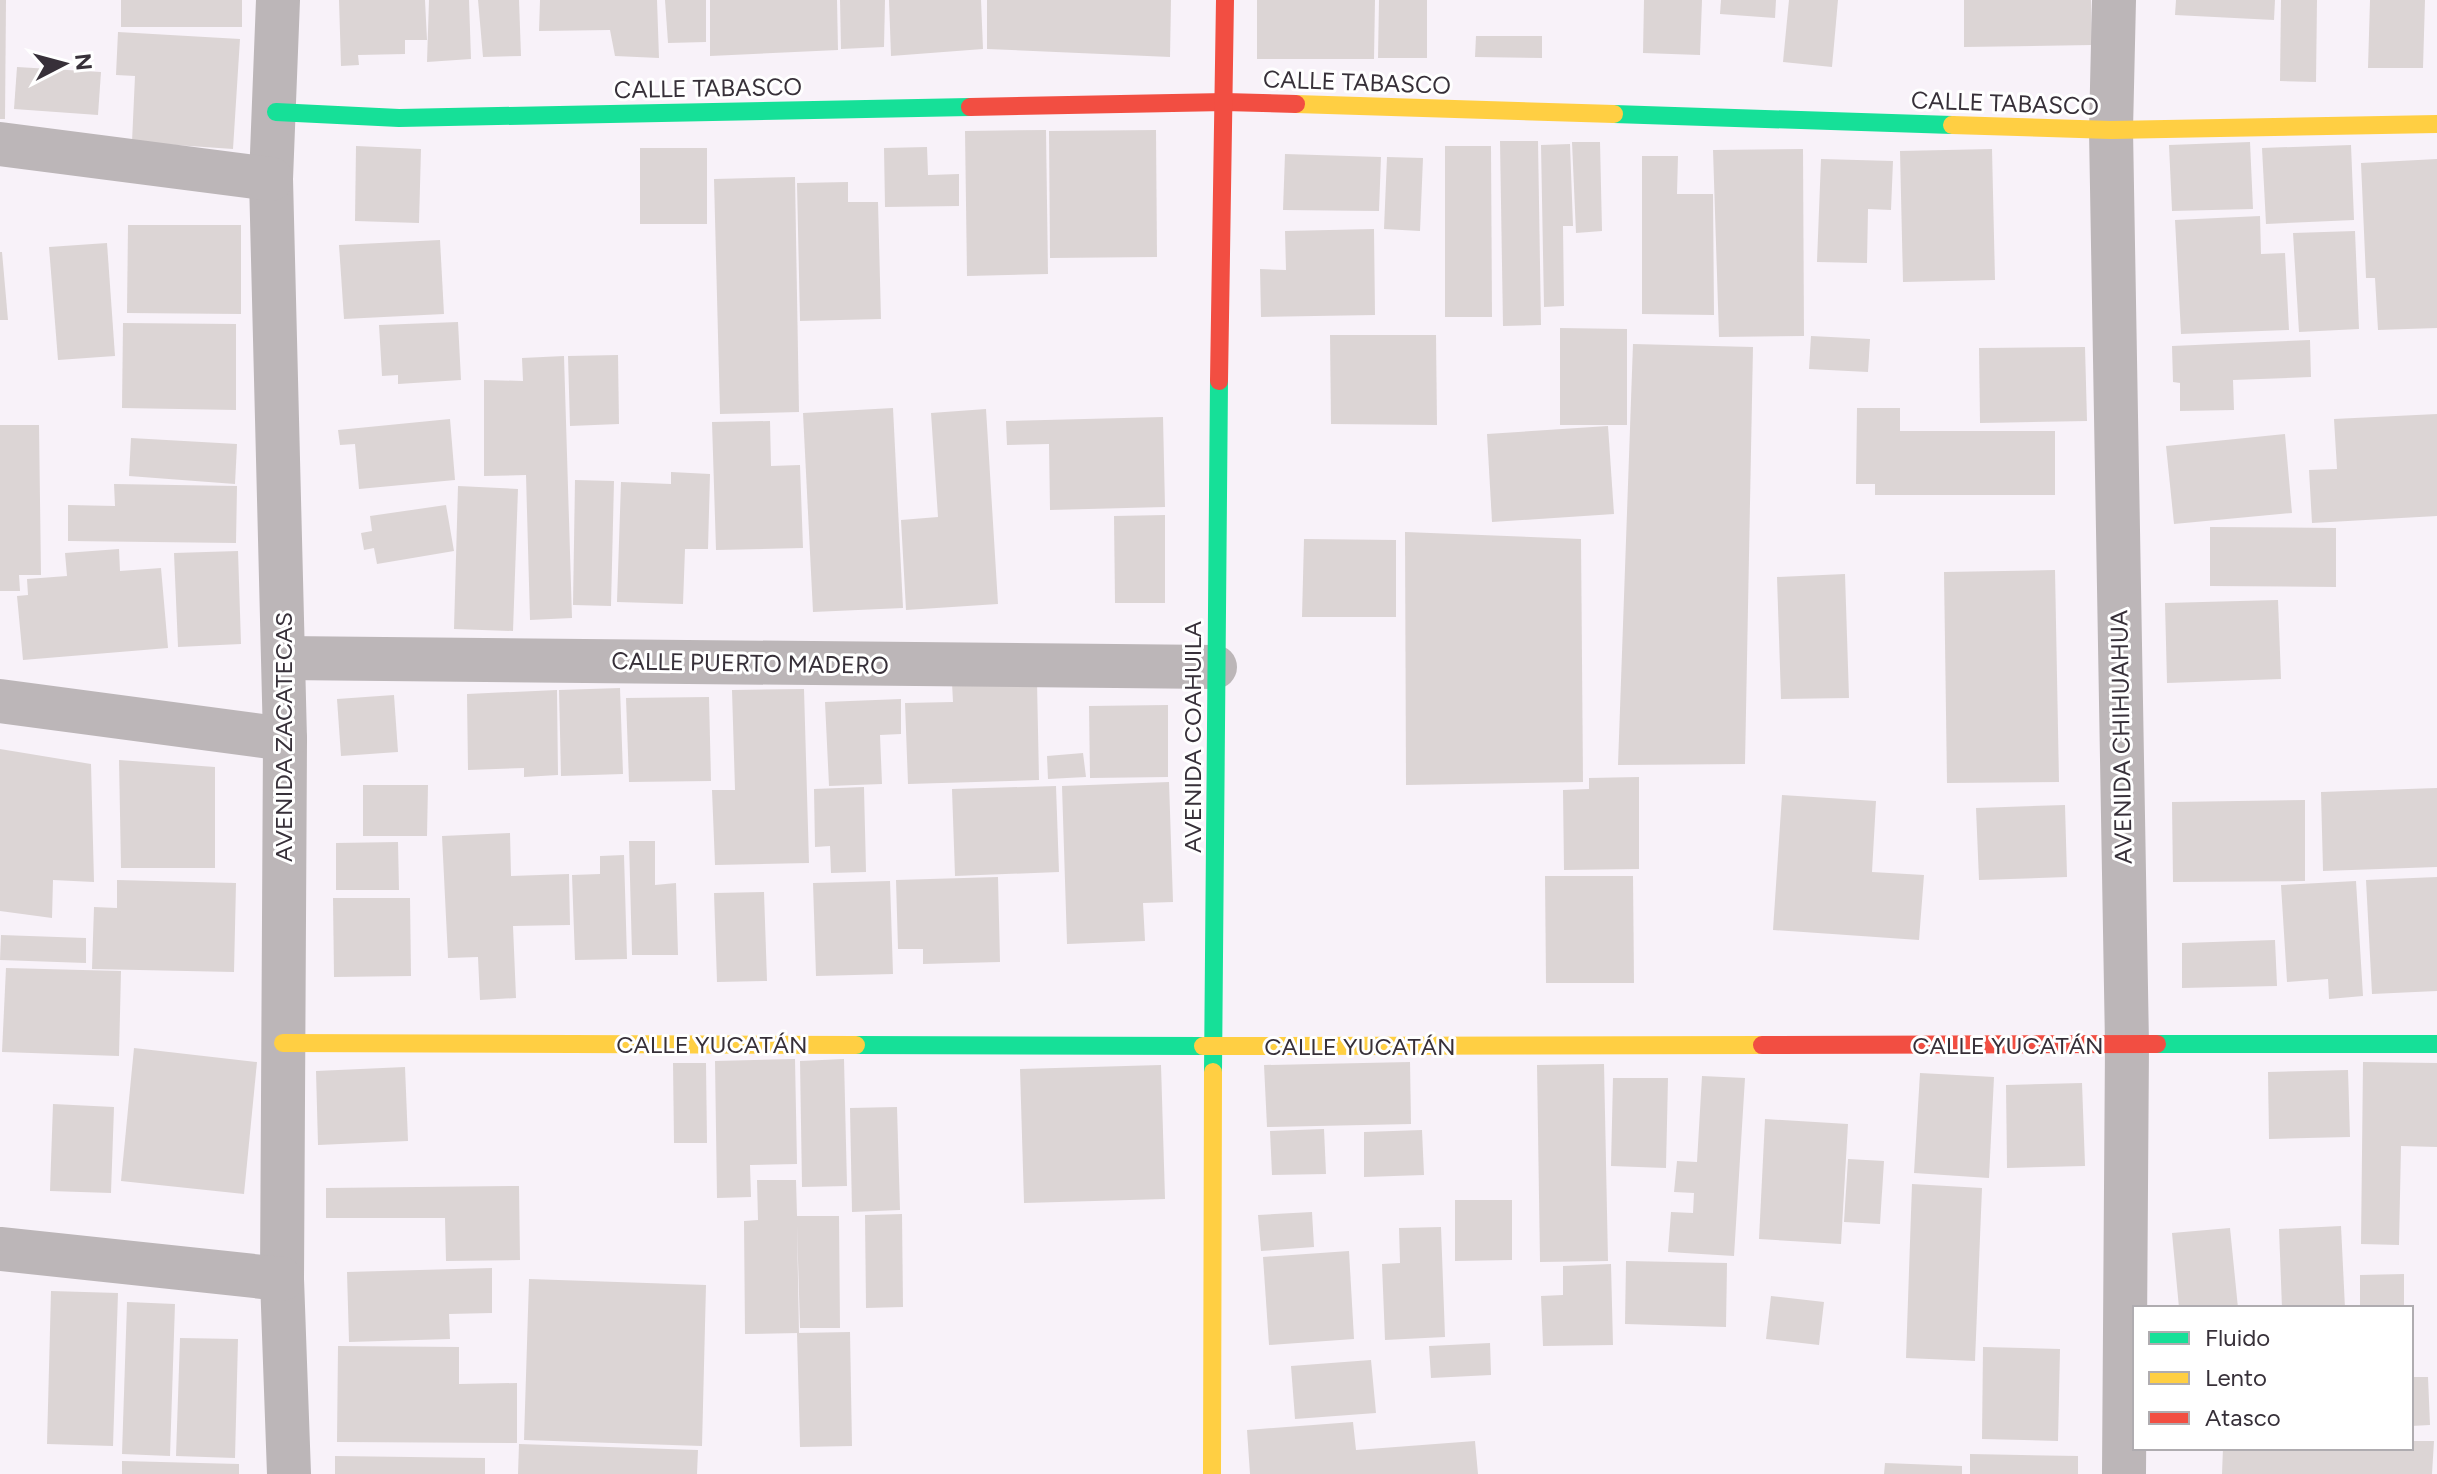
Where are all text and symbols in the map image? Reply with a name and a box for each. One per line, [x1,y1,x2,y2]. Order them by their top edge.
north arrow [24,24,104,104]
text: N [69,52,98,72]
street label: CALLE TABASCO [1263,64,1451,100]
street label: CALLE TABASCO [614,72,802,104]
street label: CALLE TABASCO [1911,85,2099,121]
street label: AVENIDA CHIHUAHUA [2104,609,2138,864]
street label: AVENIDA ZACATECAS [269,612,298,862]
street label: AVENIDA COAHUILA [1178,620,1207,853]
street label: CALLE PUERTO MADERO [611,646,889,680]
street label: CALLE YUCATÁN [616,1030,808,1059]
street label: CALLE YUCATÁN [1912,1031,2104,1060]
street label: CALLE YUCATÁN [1264,1032,1456,1061]
legend [2133,1306,2413,1450]
text: Fluido [2205,1323,2270,1352]
text: Lento [2205,1363,2267,1392]
text: Atasco [2205,1403,2281,1432]

